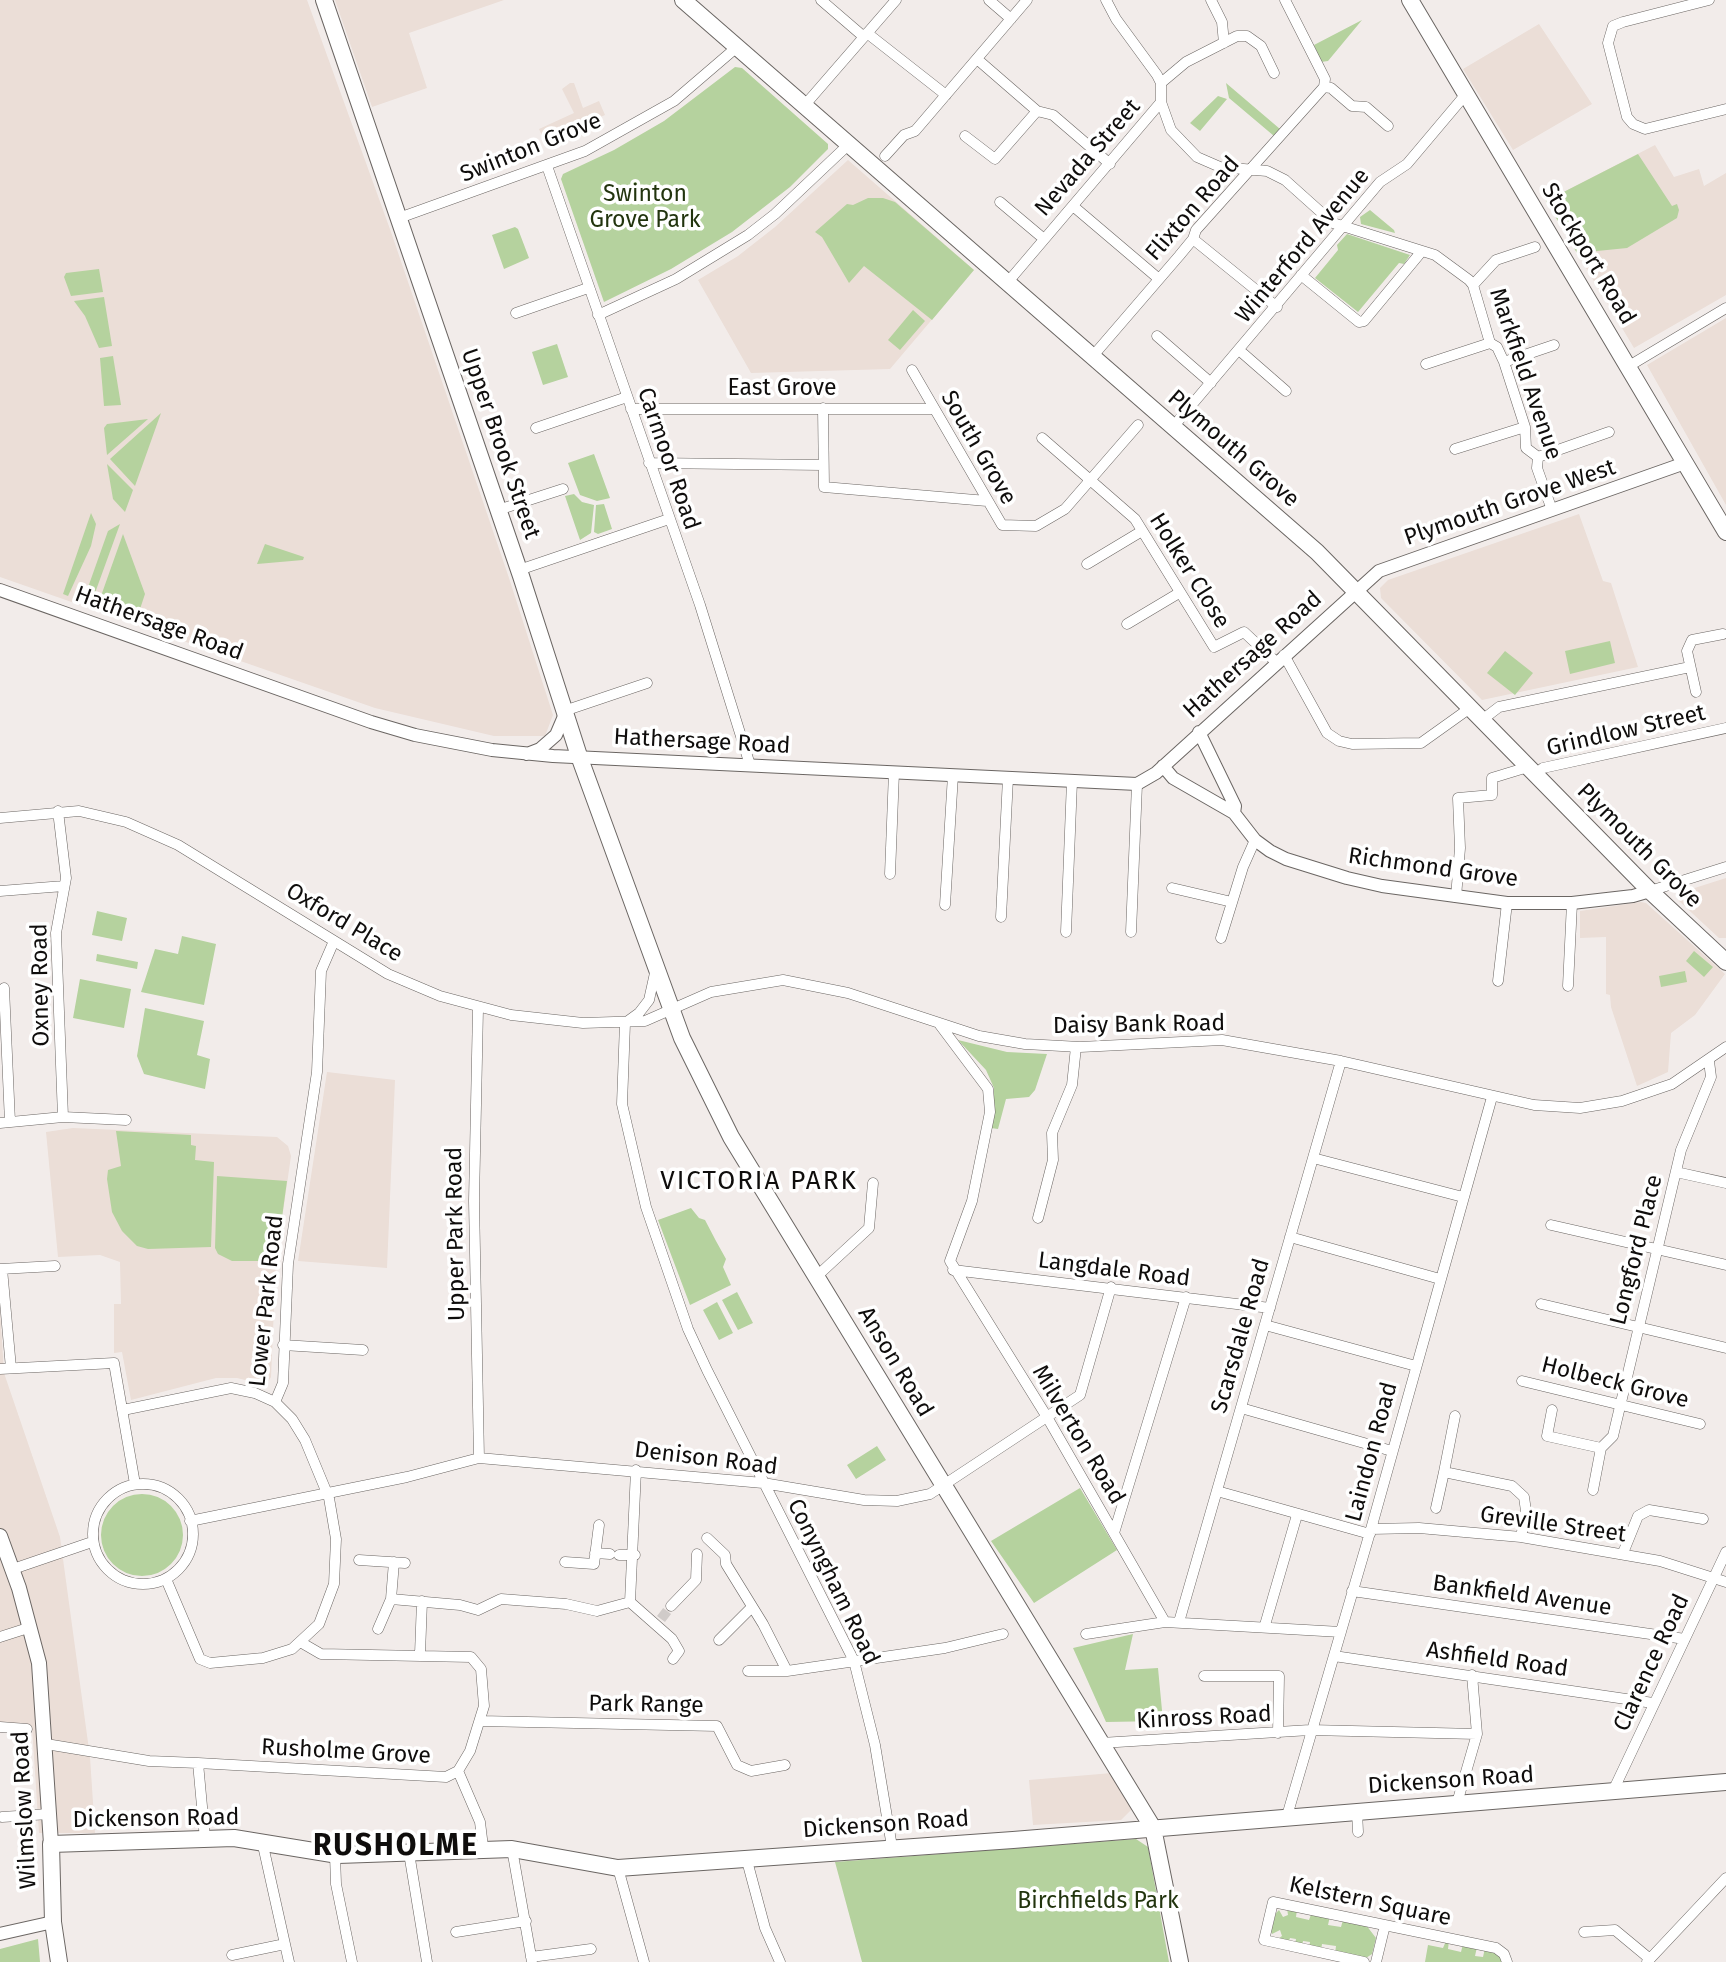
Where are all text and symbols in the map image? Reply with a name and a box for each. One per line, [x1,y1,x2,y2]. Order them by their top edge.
street label: Nevada Street [1030,94,1146,222]
street label: Swinton Grove [456,107,606,189]
street label: Flixton Road [1140,151,1246,267]
street label: Winterford Avenue [1230,163,1376,329]
street label: Stockport Road [1535,178,1641,330]
park label: Swinton Grove Park [589,181,701,235]
street label: Markfield Avenue [1483,285,1567,463]
street label: Upper Brook Street [454,345,546,543]
street label: East Grove [727,375,837,403]
street label: Carmoor Road [631,384,705,534]
street label: Plymouth Grove [1162,384,1304,514]
street label: South Grove [934,386,1022,510]
street label: Plymouth Grove West [1401,454,1619,552]
street label: Holker Close [1143,508,1235,634]
street label: Hathersage Road [71,581,247,667]
street label: Hathersage Road [1178,586,1328,724]
street label: Grindlow Street [1544,699,1708,763]
street label: Hathersage Road [613,724,791,760]
street label: Plymouth Grove [1571,778,1707,914]
street label: Richmond Grove [1346,842,1520,894]
street label: Oxford Place [281,877,407,969]
street label: Oxney Road [26,923,56,1047]
street label: Daisy Bank Road [1053,1010,1225,1040]
street label: Upper Park Road [441,1147,471,1321]
district label: VICTORIA PARK [662,1166,856,1198]
street label: Longford Place [1605,1172,1669,1328]
street label: Lower Park Road [244,1214,290,1388]
street label: Langdale Road [1036,1247,1192,1293]
street label: Scarsdale Road [1206,1256,1276,1416]
street label: Anson Road [851,1302,939,1422]
street label: Holbeck Grove [1539,1351,1691,1415]
street label: Milverton Road [1026,1360,1130,1510]
street label: Laindon Road [1340,1379,1404,1525]
street label: Denison Road [633,1437,779,1481]
street label: Conyngham Road [781,1495,885,1669]
street label: Greville Street [1478,1501,1628,1549]
street label: Bankfield Avenue [1431,1570,1613,1622]
street label: Clarence Road [1608,1590,1696,1736]
street label: Ashfield Road [1424,1636,1570,1684]
street label: Park Range [588,1690,704,1720]
street label: Kinross Road [1136,1701,1272,1735]
street label: Wilmslow Road [7,1730,43,1890]
street label: Rusholme Grove [260,1734,432,1770]
street label: Dickenson Road [1367,1761,1535,1801]
street label: Dickenson Road [72,1804,240,1834]
street label: Dickenson Road [802,1805,970,1845]
district label: RUSHOLME [314,1829,478,1865]
street label: Kelstern Square [1286,1871,1454,1933]
park label: Birchfields Park [1017,1888,1179,1916]

